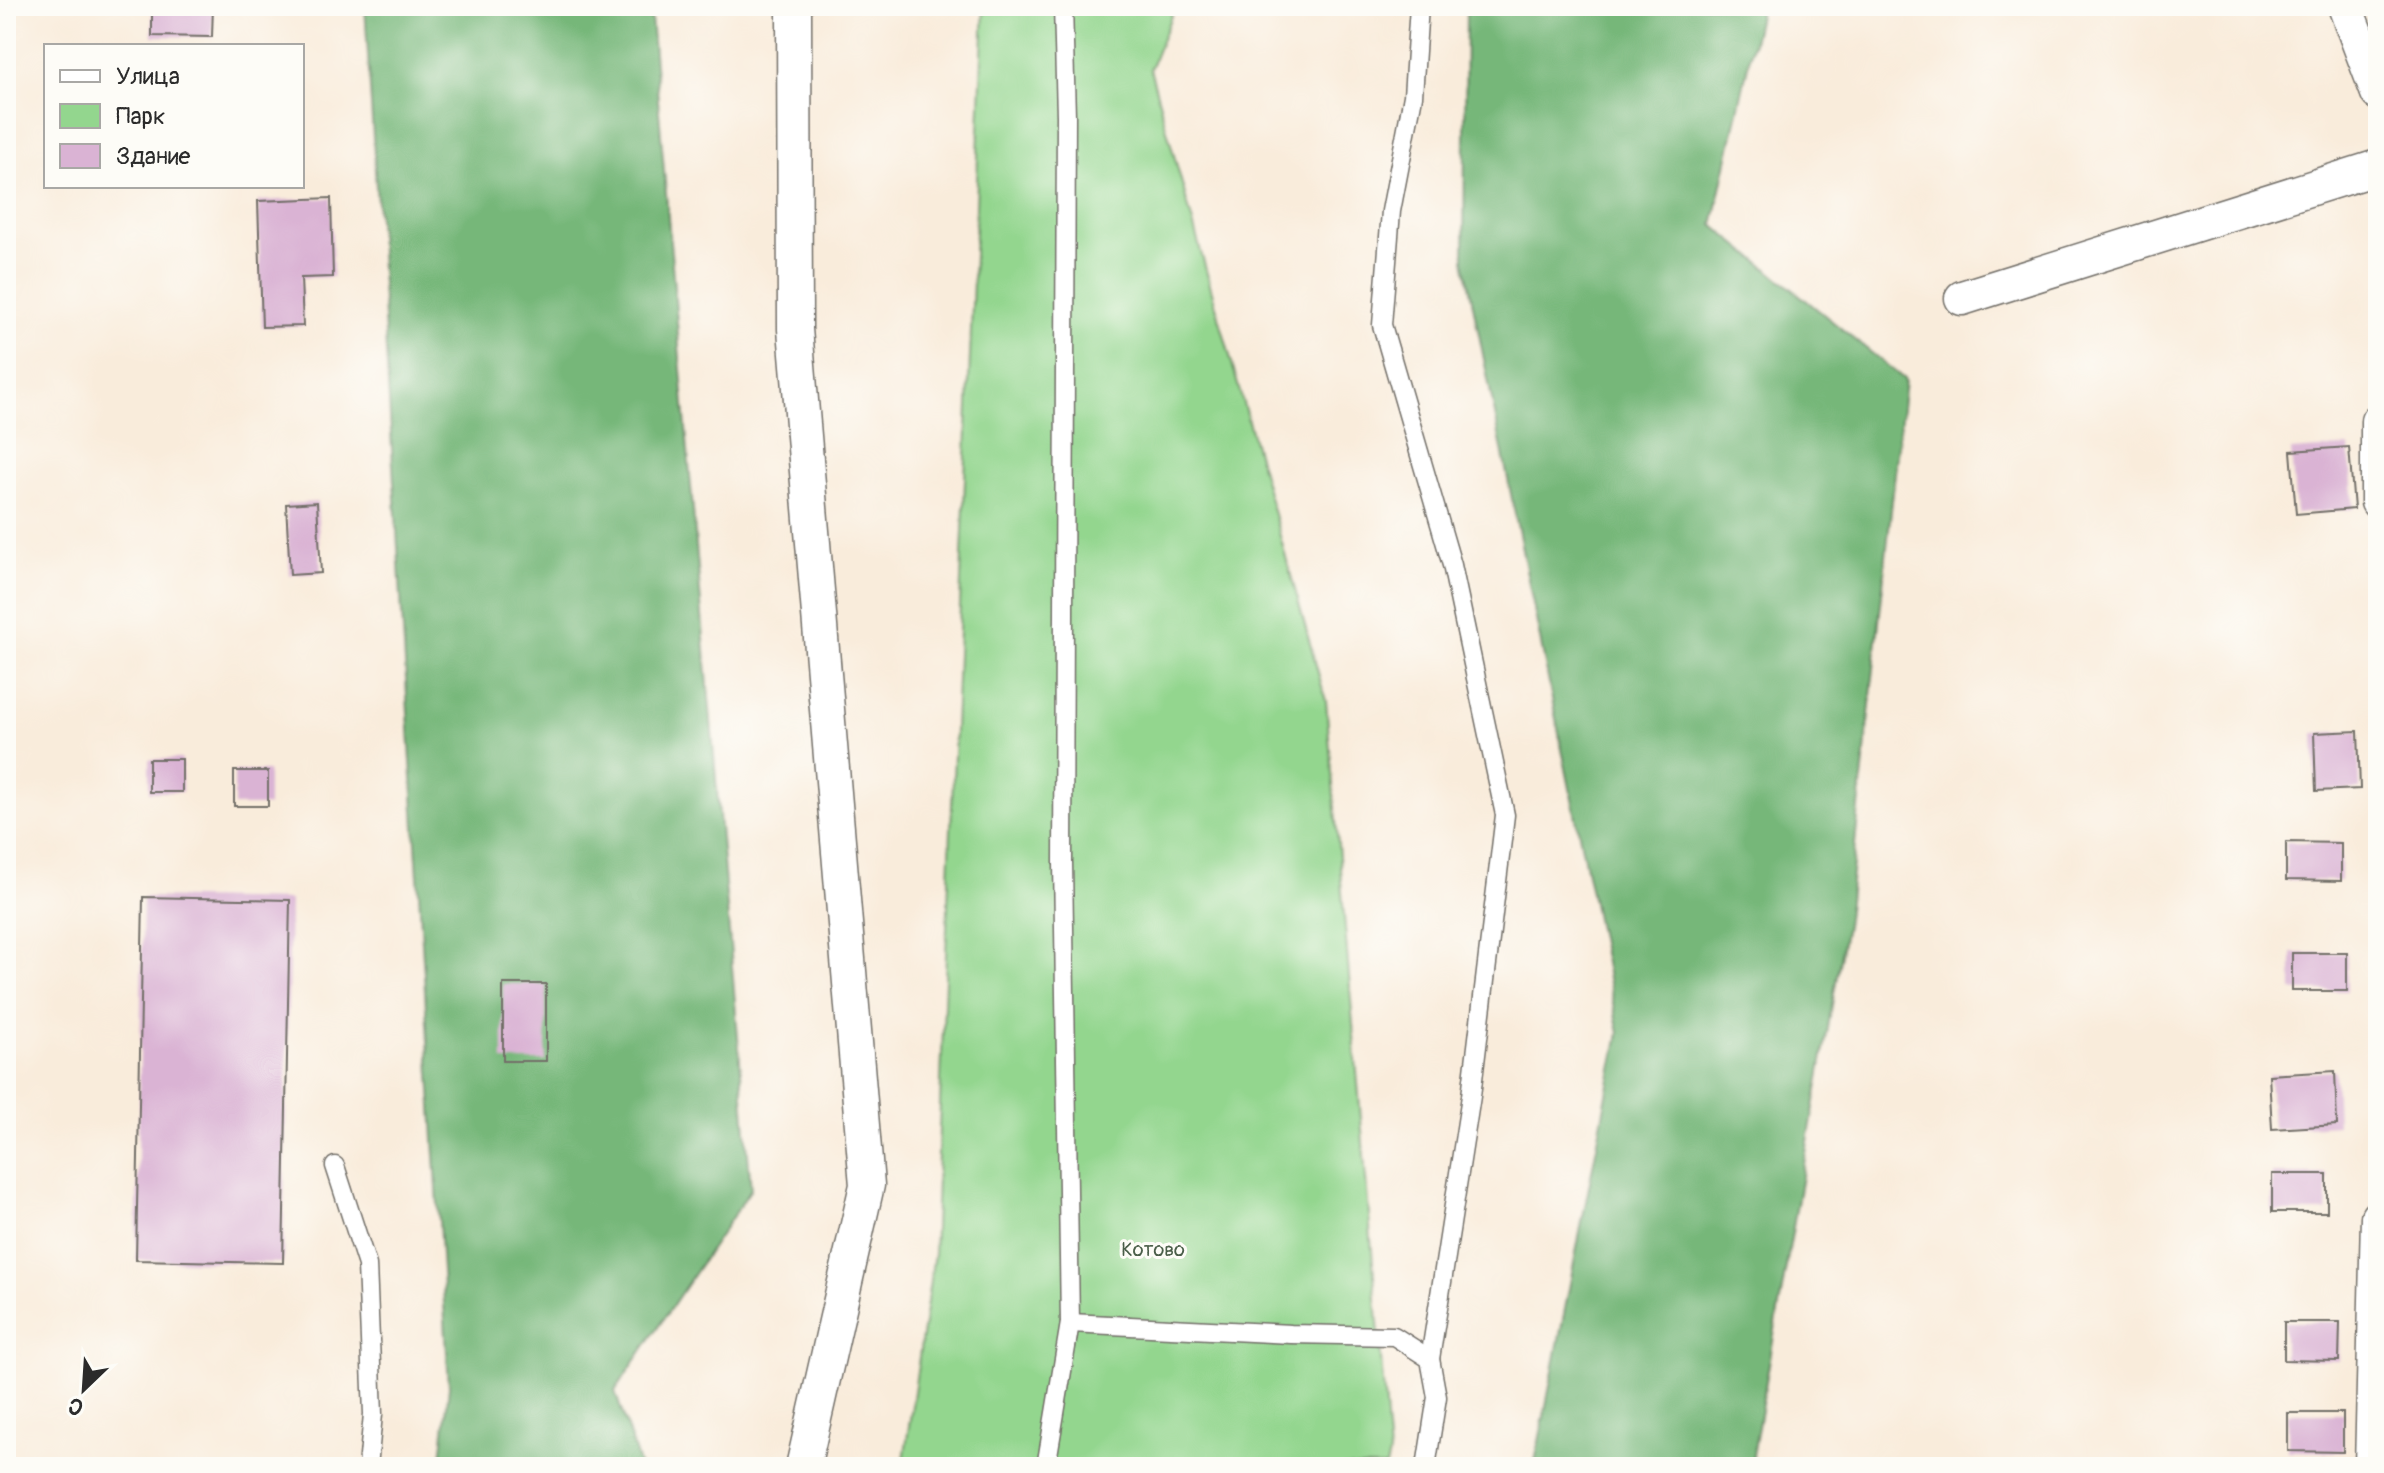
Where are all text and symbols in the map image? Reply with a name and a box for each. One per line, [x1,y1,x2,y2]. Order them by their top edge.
legend [44,44,304,188]
text: Улица [116,62,180,91]
text: Парк [116,102,165,131]
text: Здание [116,142,191,171]
park label: Котово [1121,1237,1185,1262]
north arrow [44,1349,124,1429]
text: С [64,1390,88,1422]

